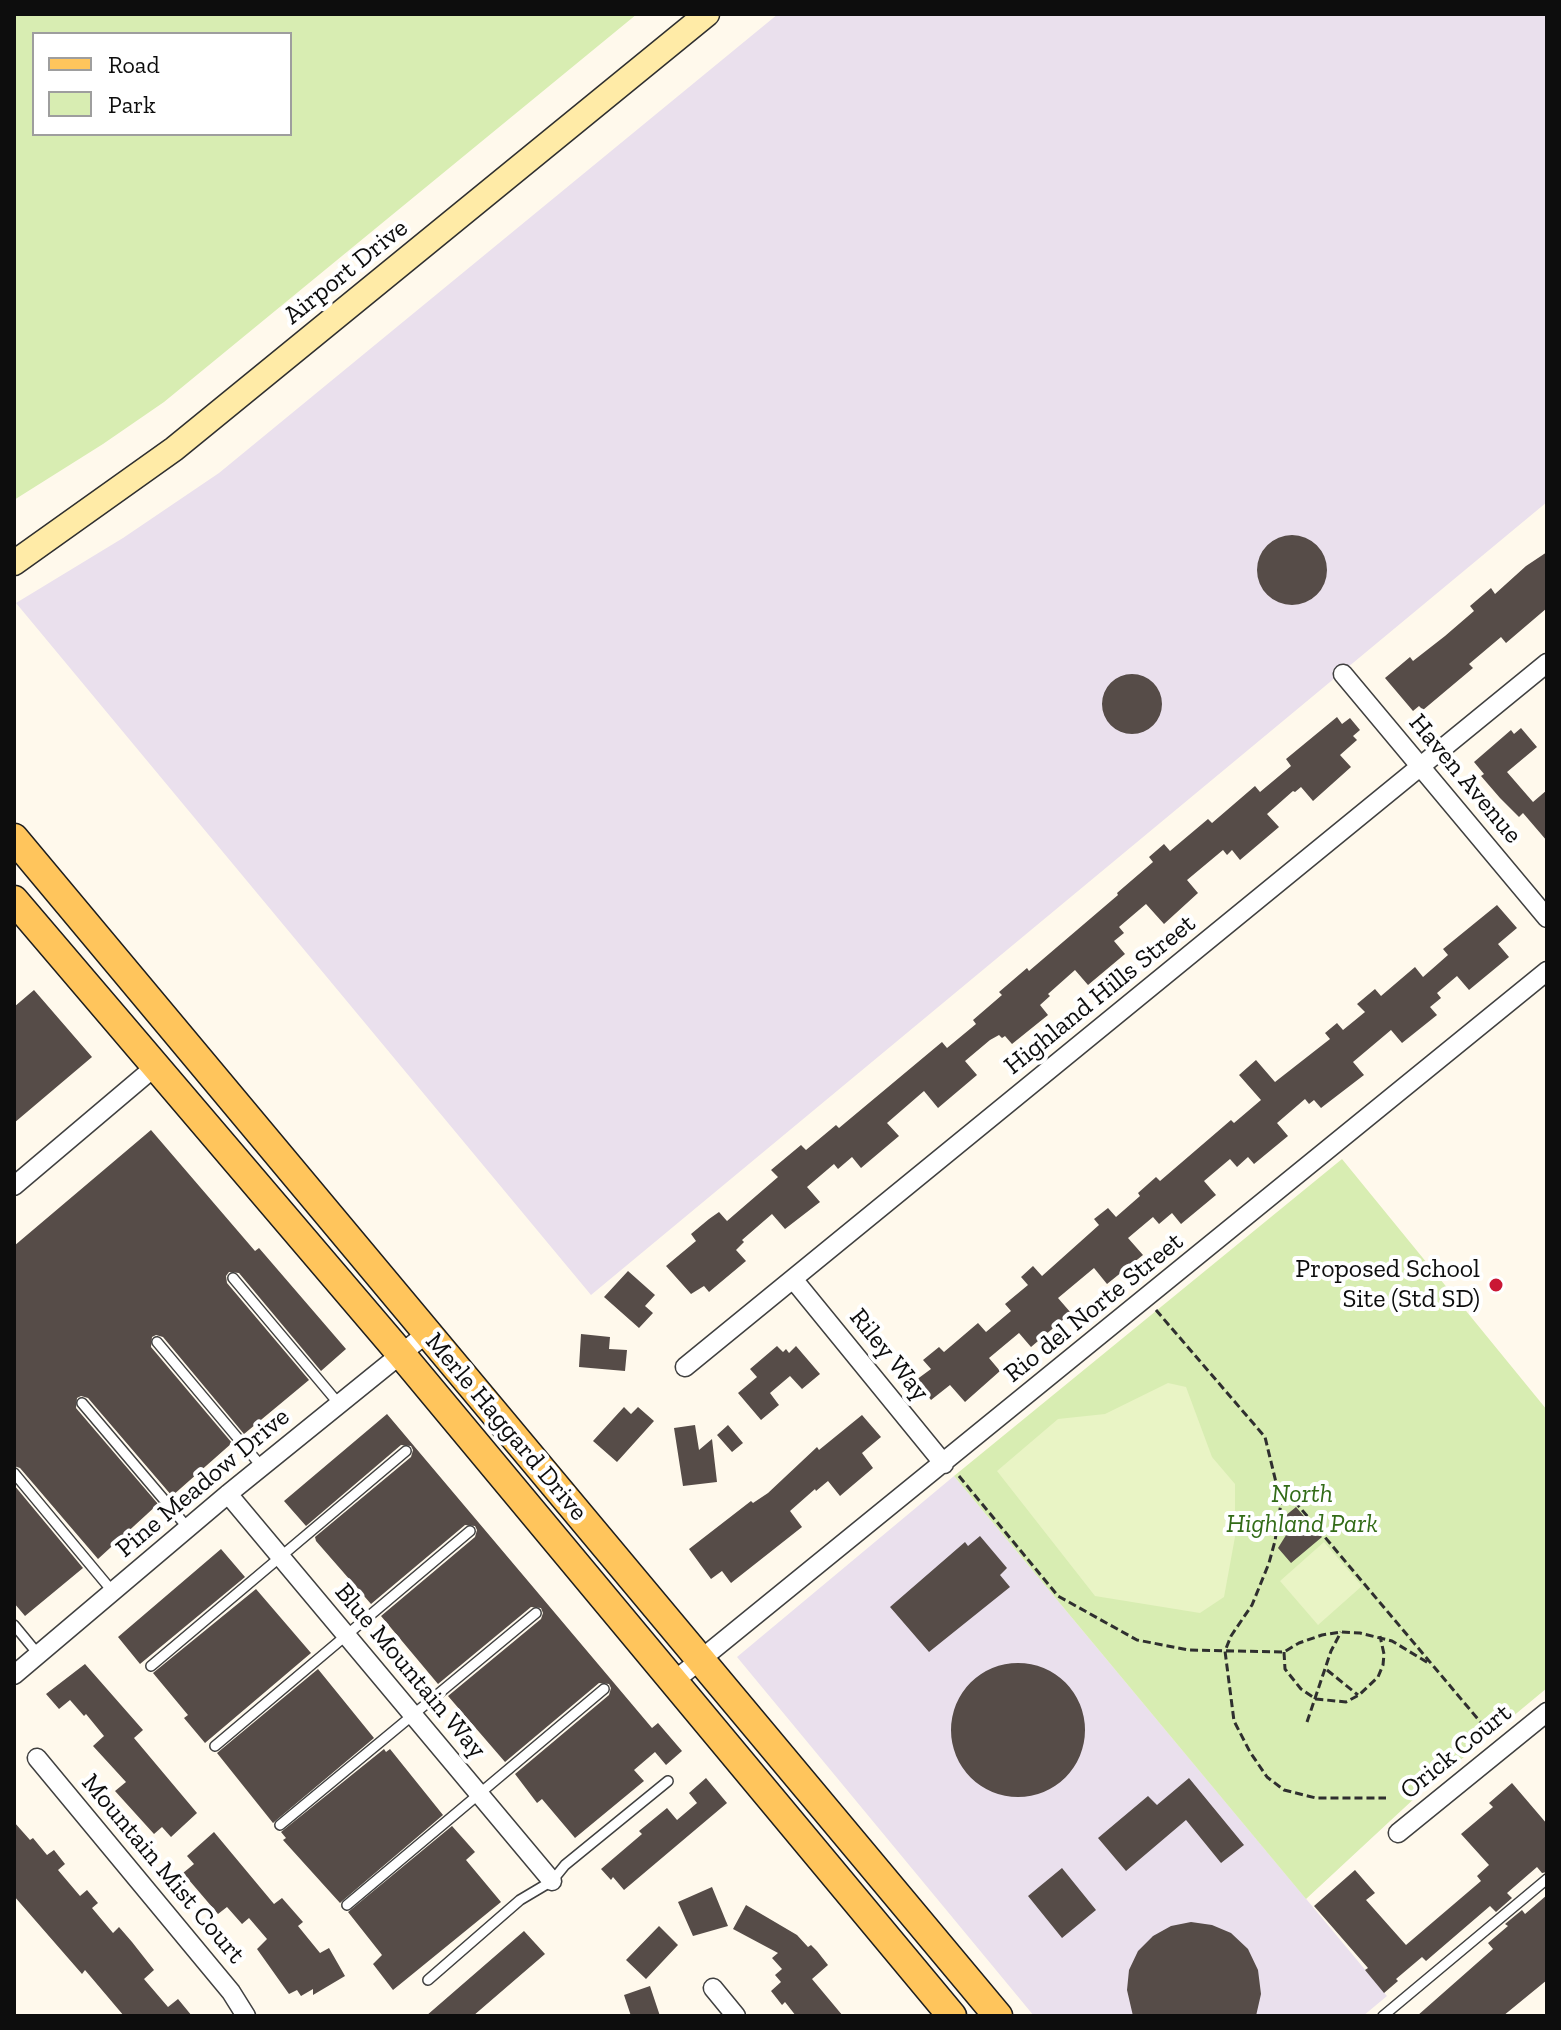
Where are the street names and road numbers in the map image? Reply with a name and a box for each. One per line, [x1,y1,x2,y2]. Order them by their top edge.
street label: Airport Drive [278,213,414,331]
street label: Haven Avenue [1402,708,1528,850]
street label: Highland Hills Street [998,908,1202,1082]
street label: Rio del Norte Street [998,1226,1190,1390]
street label: Riley Way [842,1303,936,1407]
street label: Merle Haggard Drive [418,1327,594,1527]
street label: Pine Meadow Drive [110,1401,296,1565]
street label: Blue Mountain Way [328,1577,492,1765]
street label: Orick Court [1394,1698,1518,1806]
street label: Mountain Mist Court [75,1768,251,1970]

